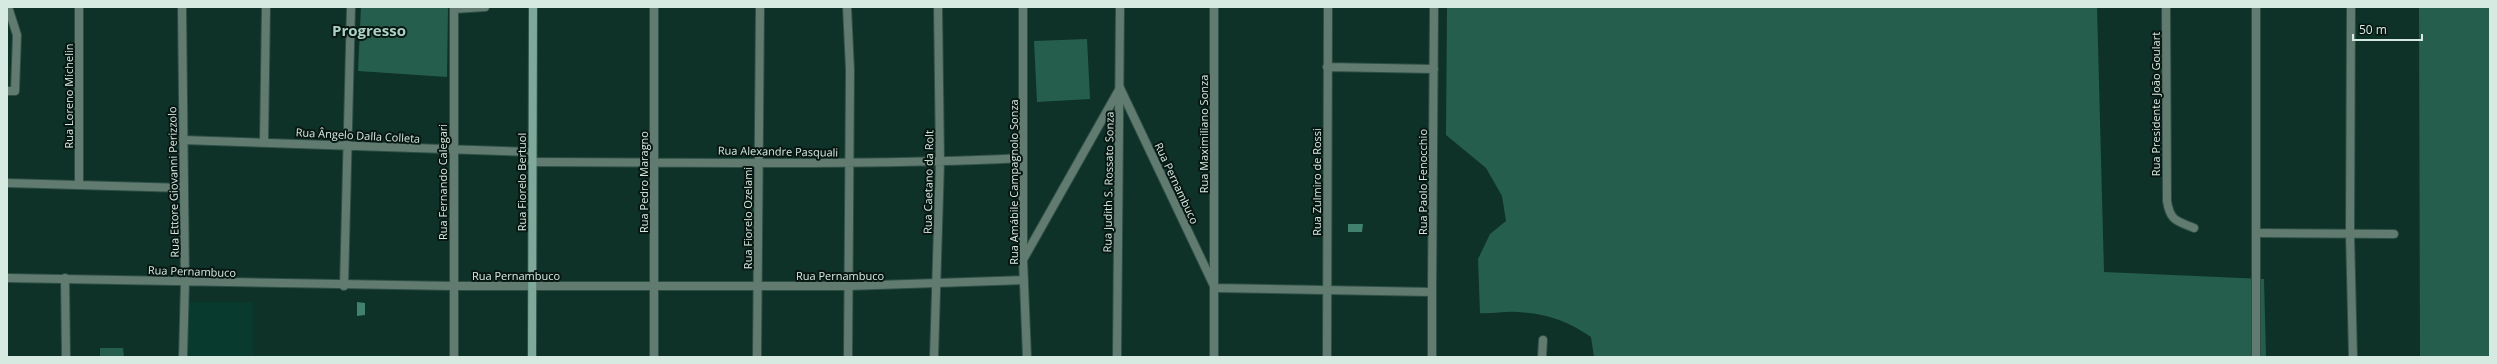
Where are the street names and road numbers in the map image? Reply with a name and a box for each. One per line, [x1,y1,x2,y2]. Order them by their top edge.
street label: Rua Presidente João Goulart [2148,32,2163,176]
street label: Rua Loreno Michelin [61,44,76,148]
street label: Rua Maximiliano Sonza [1196,75,1211,193]
street label: Rua Amábile Campagnolo Sonza [1006,99,1021,265]
street label: Rua Ettore Giovanni Perizzolo [164,106,182,258]
street label: Rua Judith S. Rossato Sonza [1099,111,1117,253]
street label: Rua Ângelo Dalla Colleta [295,124,421,146]
street label: Rua Fernando Calegari [435,124,450,240]
street label: Rua Zulmiro de Rossi [1309,128,1324,236]
street label: Rua Paolo Fenocchio [1415,129,1430,235]
street label: Rua Caetano da Rolt [920,130,936,234]
street label: Rua Pedro Maragno [636,131,651,233]
street label: Rua Fiorelo Bertuol [514,133,529,231]
street label: Rua Pernambuco [1152,140,1203,226]
street label: Rua Alexandre Pasquali [718,142,838,160]
street label: Rua Fiorelo Ozelami [740,167,755,269]
street label: Rua Pernambuco [148,262,237,280]
street label: Rua Pernambuco [472,268,560,283]
street label: Rua Pernambuco [796,268,884,283]

